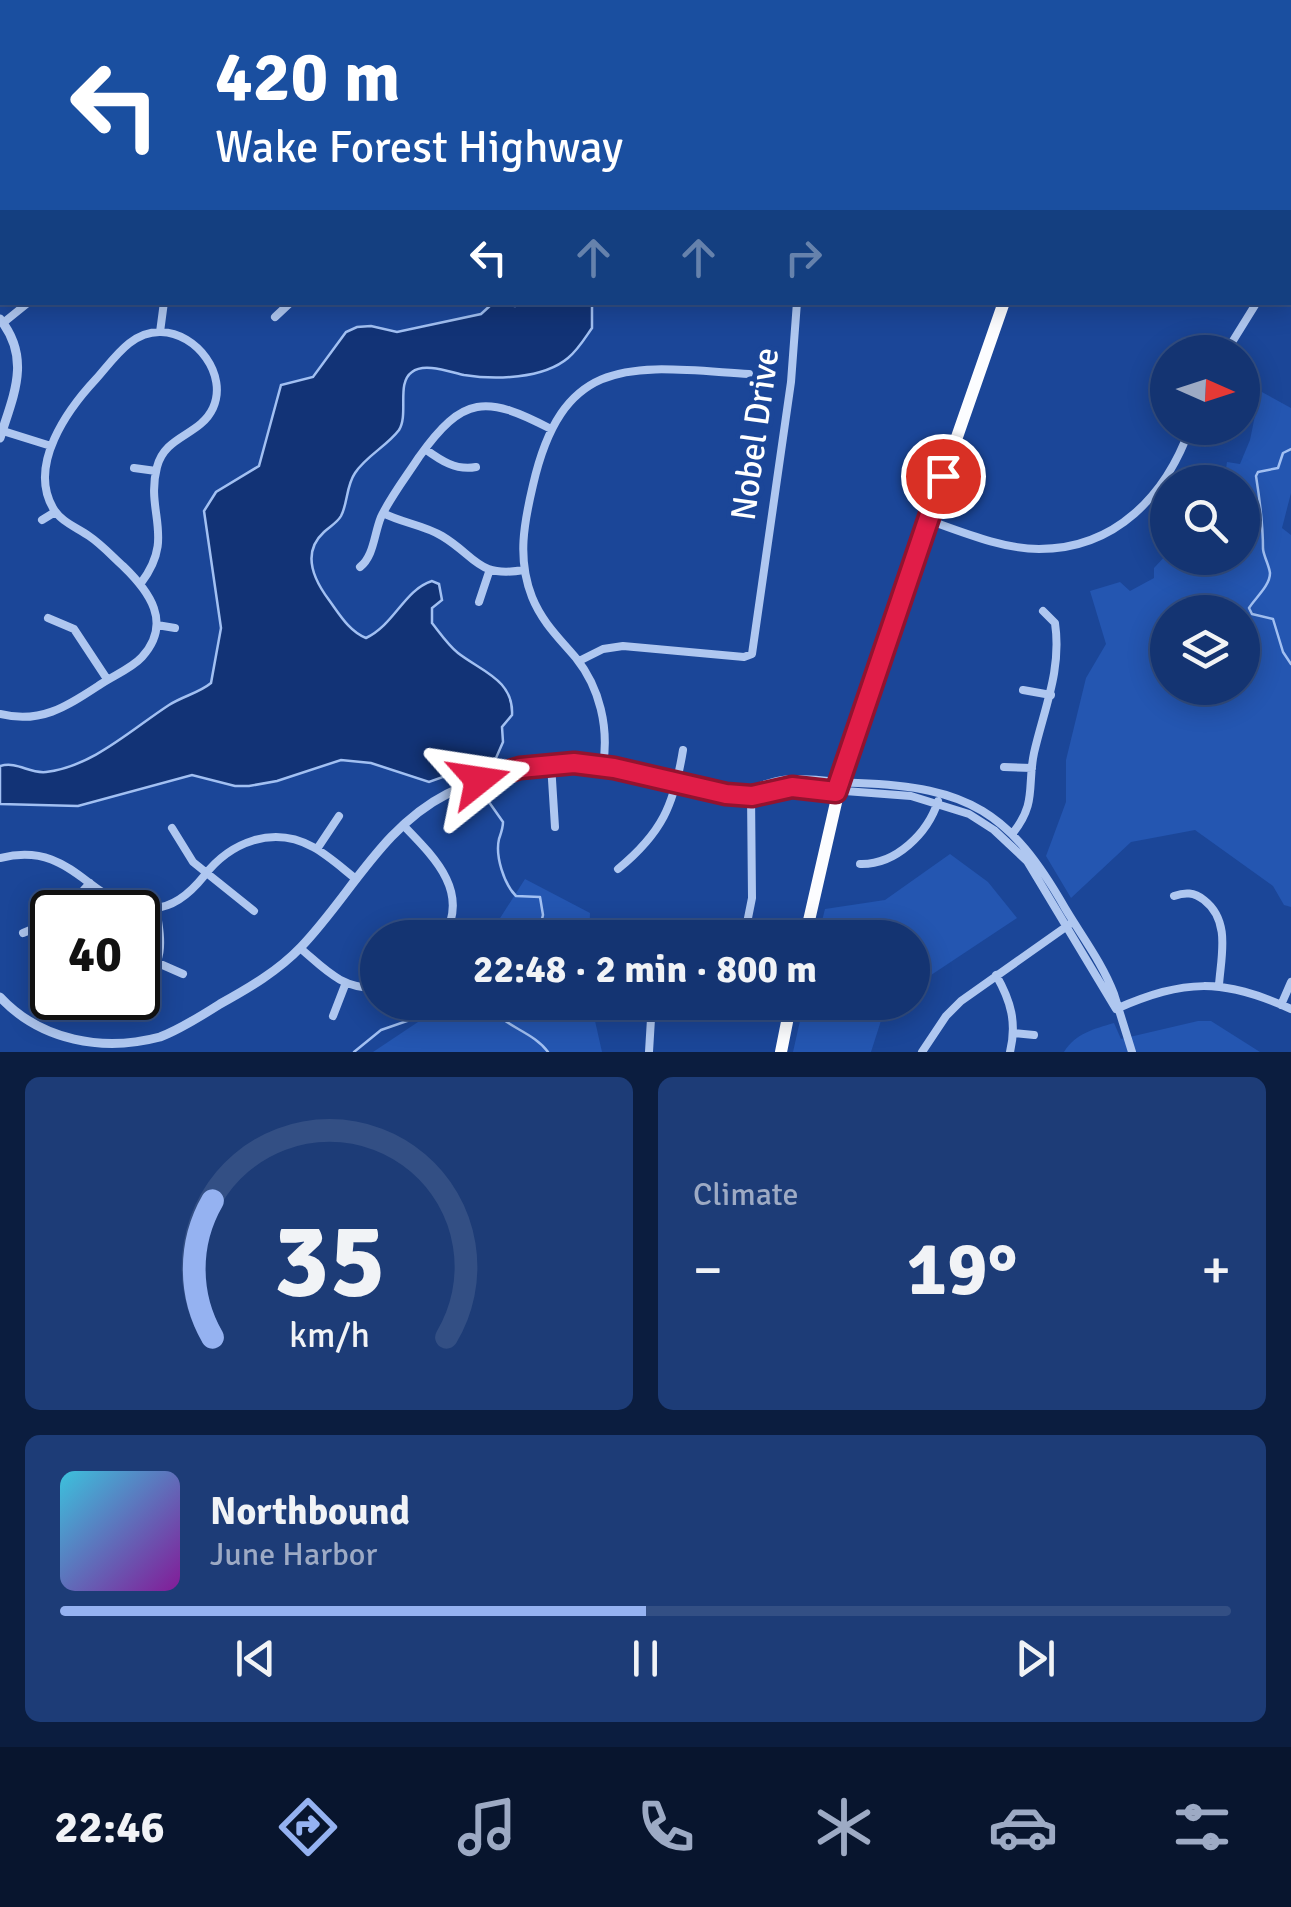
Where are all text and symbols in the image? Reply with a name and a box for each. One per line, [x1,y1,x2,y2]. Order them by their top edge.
text: 420 m [215,34,400,120]
icon: left [50,40,180,170]
text: Wake Forest Highway [215,120,623,175]
icon: left [461,230,516,285]
icon: ahead [566,230,621,285]
icon: ahead [671,230,726,285]
icon: right [776,230,831,285]
north arrow [1150,335,1260,445]
map controls [1150,335,1260,705]
street label: Nobel Drive [722,345,788,523]
pin [901,434,986,519]
icon: arrive [916,449,971,504]
button: search [1150,465,1260,575]
button: layers [1150,595,1260,705]
position arrow [427,728,531,832]
speed limit sign: 40 [30,890,160,1020]
text: 22:48 · 2 min · 800 m [473,946,817,993]
text: Climate [693,1175,799,1214]
text: 35 [273,1197,385,1325]
text: 19° [907,1223,1018,1316]
text: − [693,1236,723,1304]
text: + [1201,1236,1231,1304]
text: km/h [289,1313,369,1357]
text: Northbound [210,1488,410,1535]
text: June Harbor [210,1535,377,1574]
icon: previous [228,1631,283,1686]
icon: pause [618,1631,673,1686]
icon: next [1008,1631,1063,1686]
icon: directions [273,1792,343,1862]
icon: music [452,1792,522,1862]
icon: phone [631,1792,701,1862]
icon: climate [809,1792,879,1862]
icon: car [988,1792,1058,1862]
icon: filters [1167,1792,1237,1862]
text: 22:46 [54,1800,165,1855]

